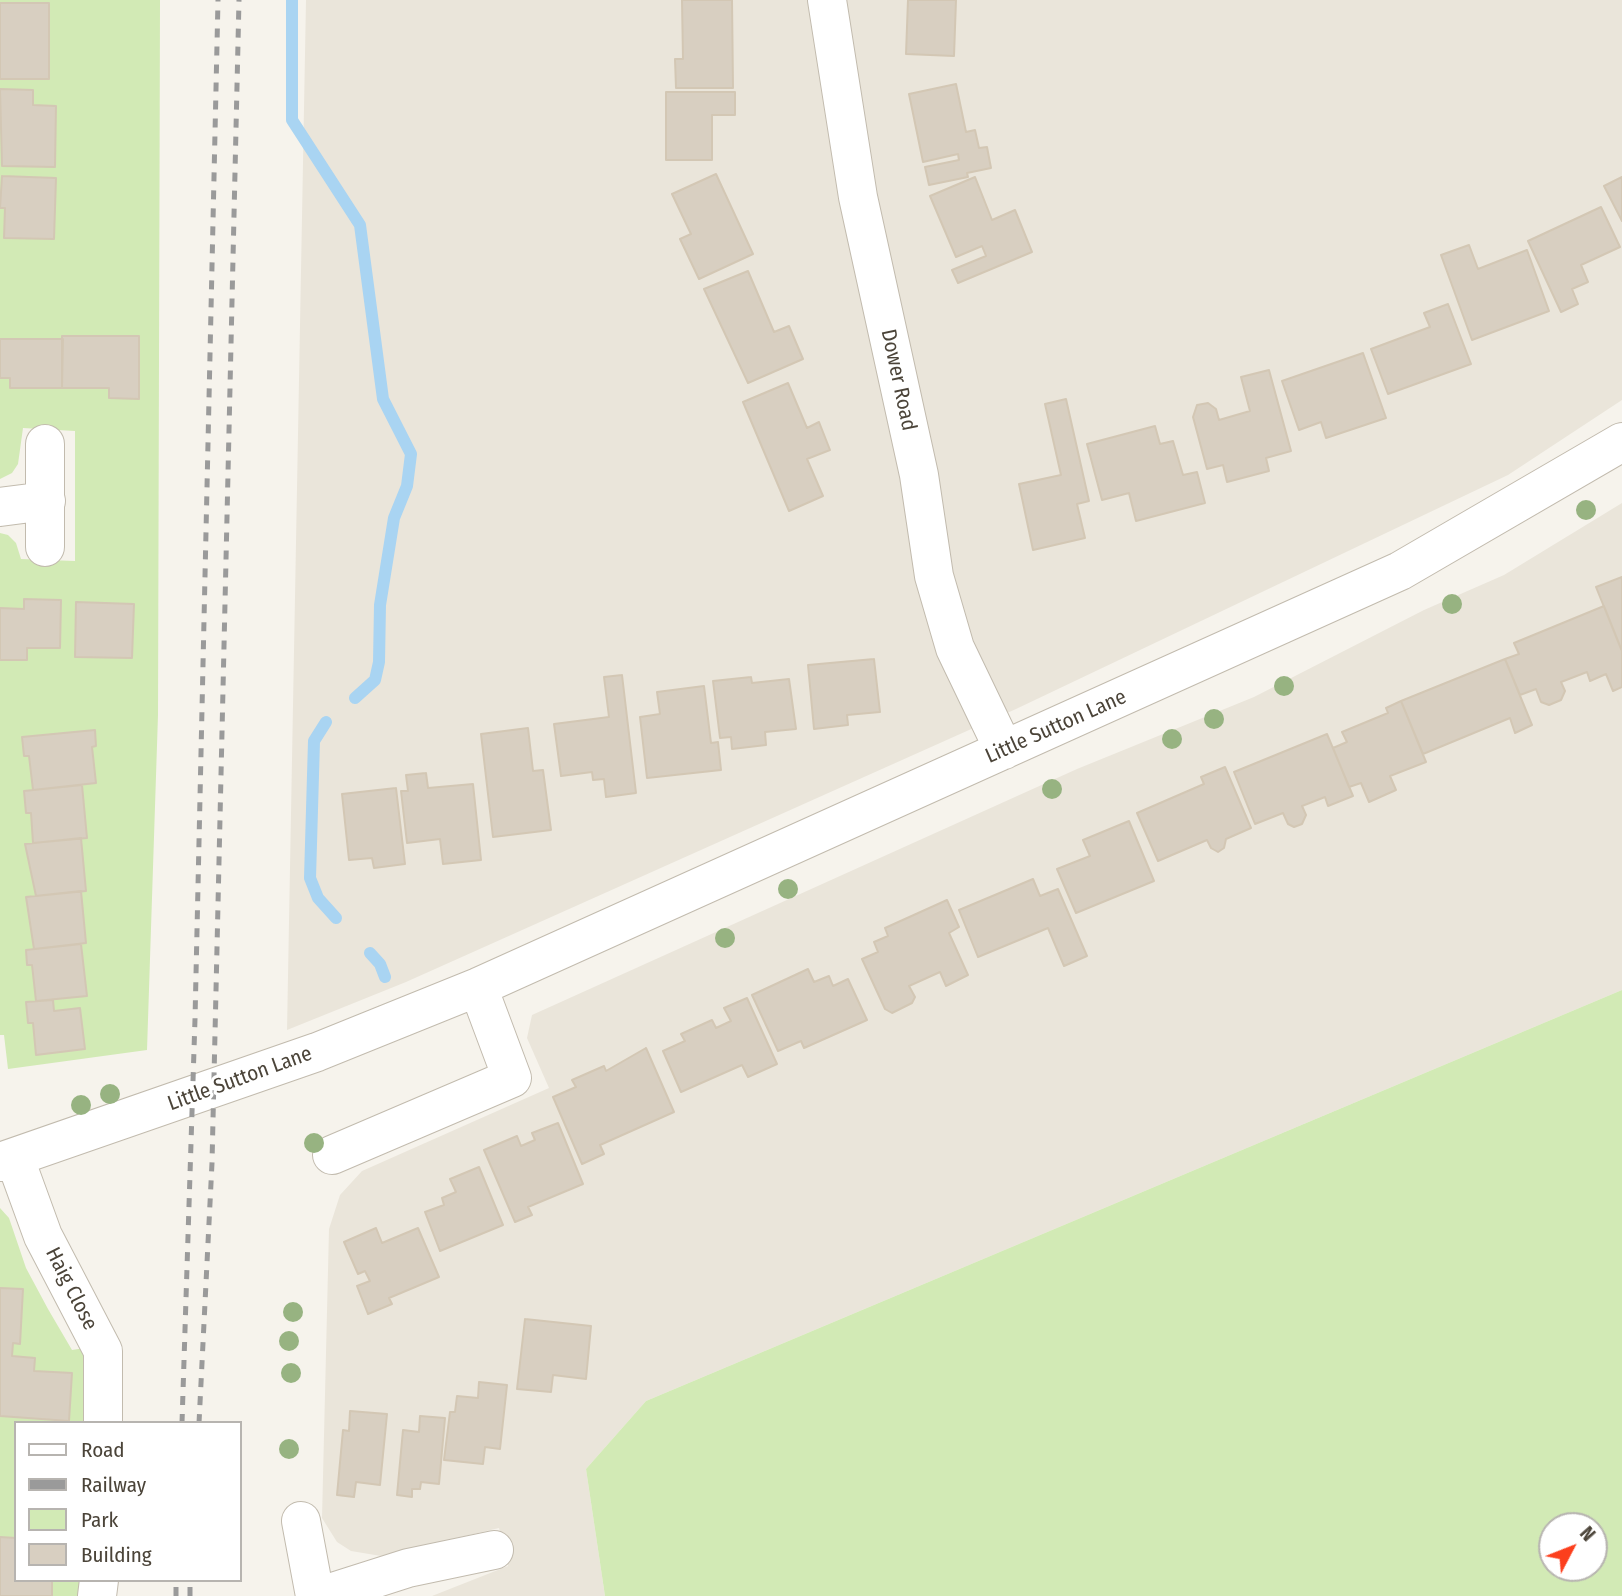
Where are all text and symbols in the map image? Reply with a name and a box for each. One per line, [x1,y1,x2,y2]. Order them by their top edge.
street label: Dower Road [875,327,921,433]
street label: Little Sutton Lane [982,685,1130,769]
street label: Little Sutton Lane [164,1041,316,1117]
street label: Haig Close [39,1243,103,1335]
legend [14,1421,242,1582]
text: Road [81,1437,125,1463]
text: Railway [81,1472,146,1498]
text: Park [81,1507,118,1533]
north arrow [1538,1512,1608,1582]
text: N [1575,1522,1600,1546]
text: Building [81,1542,152,1568]

